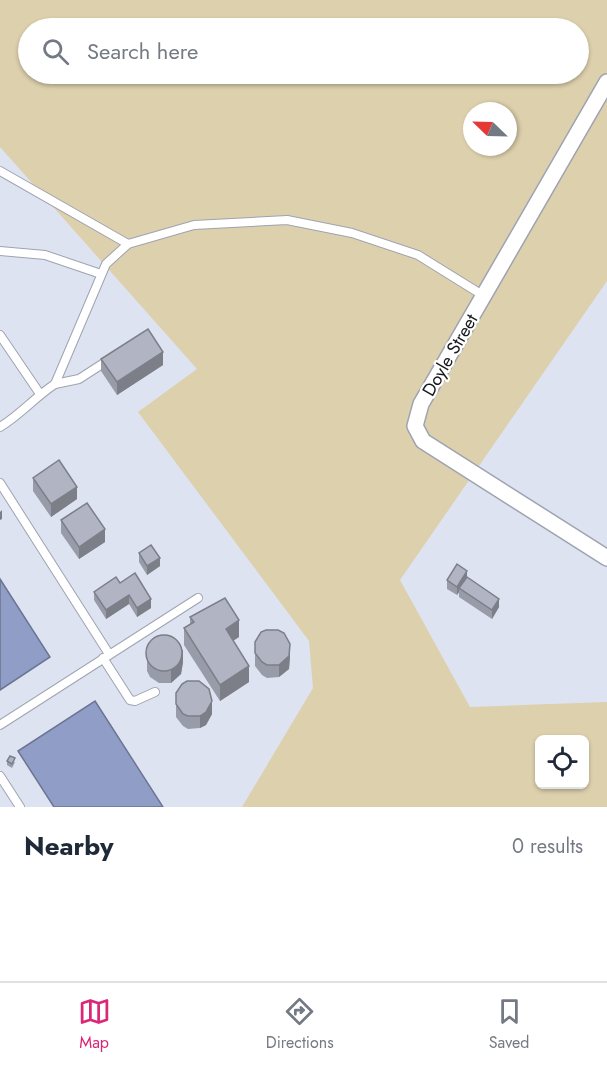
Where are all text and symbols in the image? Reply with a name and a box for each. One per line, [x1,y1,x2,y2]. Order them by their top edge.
search box [18,18,589,84]
icon: search [39,35,72,68]
text: Search here [87,35,198,67]
north arrow [463,102,517,156]
street label: Doyle Street [416,308,484,401]
map controls [535,735,589,789]
button: locate [535,735,589,789]
text: Nearby [24,827,113,865]
text: 0 results [512,832,583,861]
tab: Map [78,995,111,1054]
tab: Directions [266,995,334,1054]
tab: Saved [489,995,529,1054]

